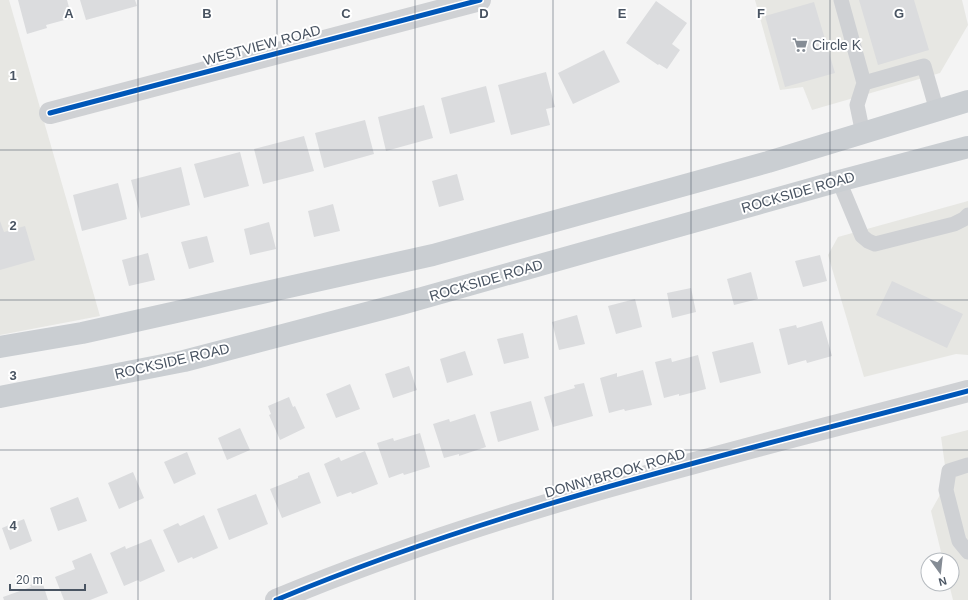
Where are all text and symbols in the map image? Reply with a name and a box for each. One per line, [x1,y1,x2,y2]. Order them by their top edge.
text: A [64,6,74,21]
text: B [202,6,212,21]
text: C [341,6,351,21]
text: D [479,6,489,21]
text: E [618,6,627,21]
text: F [757,6,765,21]
text: G [894,6,904,21]
street label: WESTVIEW ROAD [202,22,322,68]
supermarket icon: Circle K [791,36,809,54]
place label: Circle K [812,37,862,53]
text: 1 [9,68,17,83]
street label: ROCKSIDE ROAD [739,168,857,216]
text: 2 [9,218,17,233]
street label: ROCKSIDE ROAD [427,256,545,304]
street label: ROCKSIDE ROAD [113,340,231,382]
text: 3 [9,368,17,383]
street label: DONNYBROOK ROAD [543,445,687,501]
text: 4 [9,518,17,533]
north arrow [920,552,960,592]
scale bar [10,566,85,592]
text: 20 m [16,573,43,587]
text: N [937,575,948,588]

